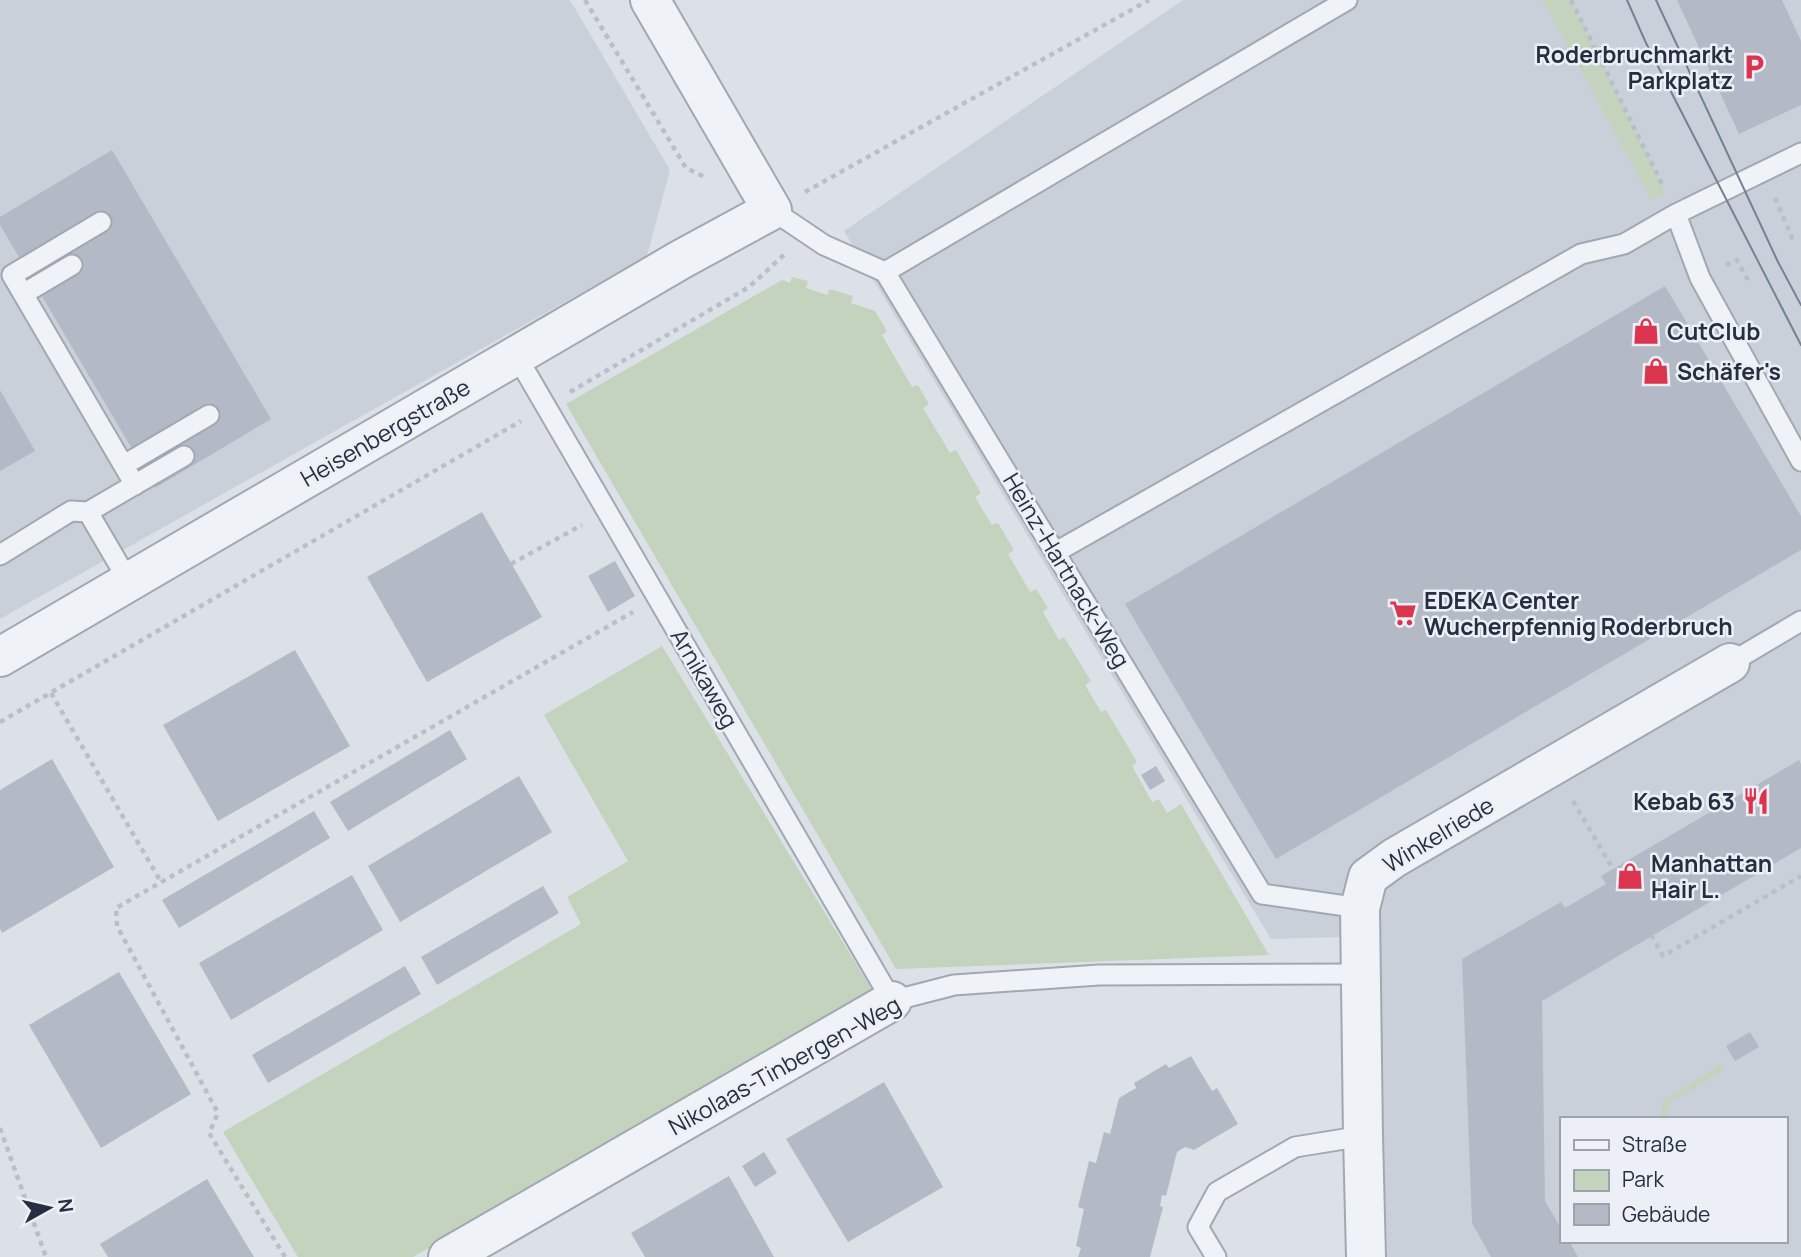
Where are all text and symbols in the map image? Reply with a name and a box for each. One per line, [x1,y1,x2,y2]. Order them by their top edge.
place label: Roderbruchmarkt Parkplatz [1536,38,1733,96]
parking icon: Roderbruchmarkt Parkplatz [1739,52,1769,82]
place label: CutClub [1667,315,1760,347]
shop icon: CutClub [1631,316,1661,346]
place label: Schäfer's [1677,355,1781,387]
shop icon: Schäfer's [1641,356,1671,386]
street label: Heisenbergstraße [294,370,476,494]
street label: Heinz-Hartnack-Weg [996,467,1138,673]
place label: EDEKA Center Wucherpfennig Roderbruch [1424,584,1733,642]
supermarket icon: EDEKA Center Wucherpfennig Roderbruch [1388,598,1418,628]
street label: Arnikaweg [664,622,746,734]
place label: Kebab 63 [1633,785,1735,817]
restaurant icon: Kebab 63 [1741,786,1771,816]
street label: Winkelriede [1377,788,1499,880]
place label: Manhattan Hair L. [1651,847,1772,905]
shop icon: Manhattan Hair L. [1615,861,1645,891]
street label: Nikolaas-Tinbergen-Weg [662,988,906,1142]
legend [1560,1117,1787,1243]
text: Straße [1622,1130,1687,1158]
text: Park [1622,1165,1664,1193]
north arrow [14,1173,84,1243]
text: N [52,1197,80,1214]
text: Gebäude [1622,1200,1710,1228]

